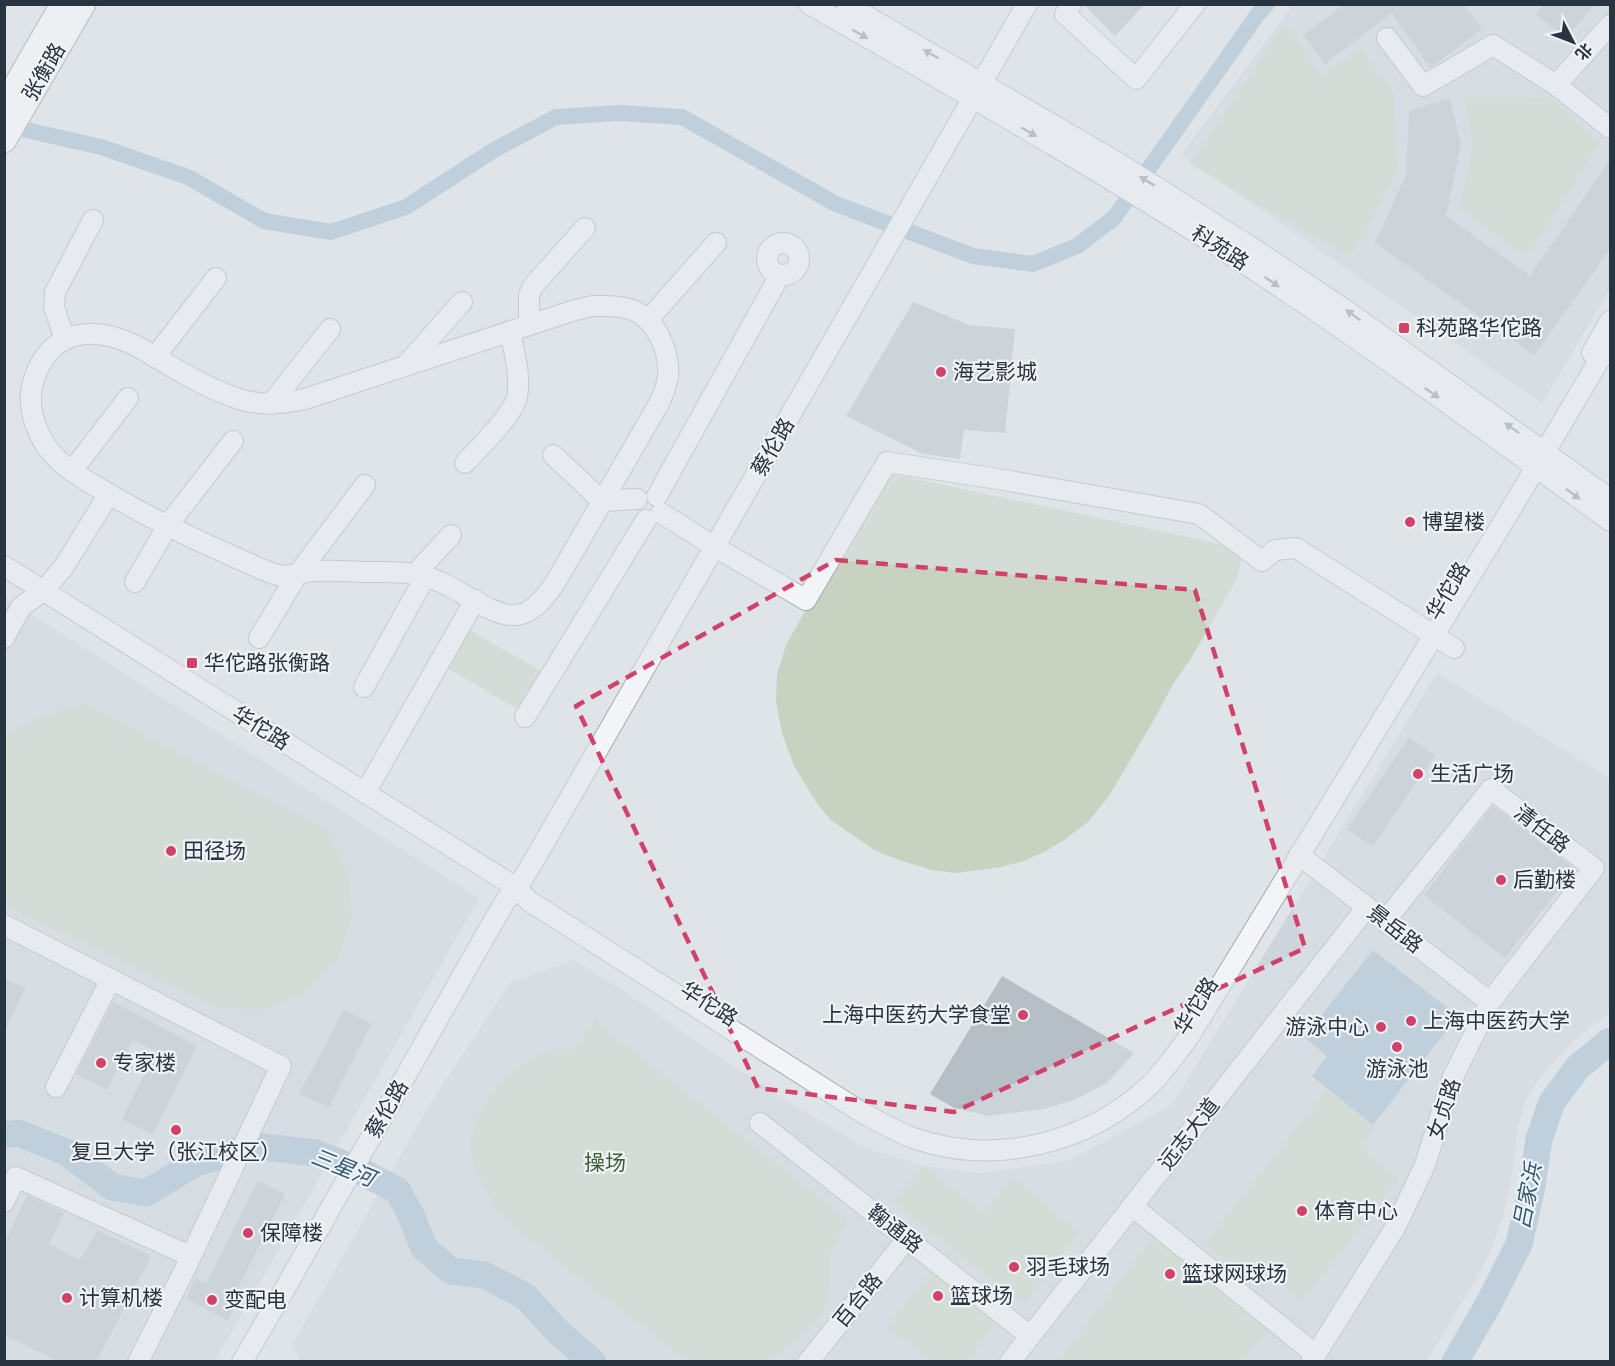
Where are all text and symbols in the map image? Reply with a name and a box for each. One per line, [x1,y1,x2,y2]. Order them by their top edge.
north arrow [1543,12,1603,72]
one-way arrow [852,29,869,39]
street label: 张衡路 [15,37,73,107]
text: 北 [1570,38,1597,65]
one-way arrow [922,49,939,59]
one-way arrow [1021,127,1038,137]
one-way arrow [1139,176,1155,187]
street label: 科苑路 [1185,218,1255,278]
one-way arrow [1263,276,1279,288]
one-way arrow [1345,310,1360,322]
place label: 科苑路华佗路 [1416,313,1542,343]
marker: 科苑路华佗路 [1397,321,1411,335]
place label: 海艺影城 [953,357,1037,387]
marker: 海艺影城 [934,365,948,379]
one-way arrow [1423,387,1439,399]
street label: 蔡伦路 [744,412,802,482]
one-way arrow [1505,422,1520,434]
one-way arrow [1565,488,1581,500]
place label: 博望楼 [1422,507,1485,537]
marker: 博望楼 [1403,515,1417,529]
street label: 华佗路 [1419,556,1477,626]
place label: 华佗路张衡路 [204,648,330,678]
marker: 华佗路张衡路 [185,656,199,670]
street label: 华佗路 [226,699,296,757]
place label: 生活广场 [1430,759,1514,789]
marker: 生活广场 [1411,767,1425,781]
street label: 清任路 [1508,798,1576,860]
place label: 田径场 [183,836,246,866]
marker: 田径场 [164,844,178,858]
place label: 后勤楼 [1513,865,1576,895]
marker: 后勤楼 [1494,873,1508,887]
street label: 景岳路 [1361,898,1429,960]
street label: 华佗路 [1167,971,1225,1041]
street label: 华佗路 [674,974,744,1034]
place label: 上海中医药大学食堂 [822,1000,1011,1030]
place label: 上海中医药大学 [1423,1006,1570,1036]
marker: 上海中医药大学食堂 [1016,1008,1030,1022]
place label: 游泳中心 [1285,1012,1369,1042]
marker: 上海中医药大学 [1404,1014,1418,1028]
marker: 游泳中心 [1374,1020,1388,1034]
marker: 游泳池 [1390,1040,1404,1054]
place label: 专家楼 [113,1048,176,1078]
place label: 游泳池 [1366,1054,1429,1084]
marker: 专家楼 [94,1056,108,1070]
street label: 蔡伦路 [358,1074,416,1144]
street label: 女贞路 [1420,1074,1468,1144]
street label: 远志大道 [1151,1092,1227,1176]
marker: 复旦大学（张江校区） [169,1123,183,1137]
place label: 复旦大学（张江校区） [71,1137,281,1167]
water label: 三星河 [306,1141,383,1197]
park label: 操场 [584,1148,626,1178]
water label: 吕家浜 [1506,1159,1550,1231]
place label: 体育中心 [1314,1196,1398,1226]
street label: 鞠通路 [861,1198,929,1260]
marker: 体育中心 [1295,1204,1309,1218]
place label: 保障楼 [260,1218,323,1248]
marker: 保障楼 [241,1226,255,1240]
place label: 羽毛球场 [1026,1252,1110,1282]
place label: 篮球网球场 [1182,1259,1287,1289]
marker: 羽毛球场 [1007,1260,1021,1274]
street label: 百合路 [827,1266,889,1334]
marker: 篮球网球场 [1163,1267,1177,1281]
place label: 篮球场 [950,1281,1013,1311]
place label: 计算机楼 [79,1283,163,1313]
place label: 变配电 [224,1285,287,1315]
marker: 篮球场 [931,1289,945,1303]
marker: 计算机楼 [60,1291,74,1305]
marker: 变配电 [205,1293,219,1307]

